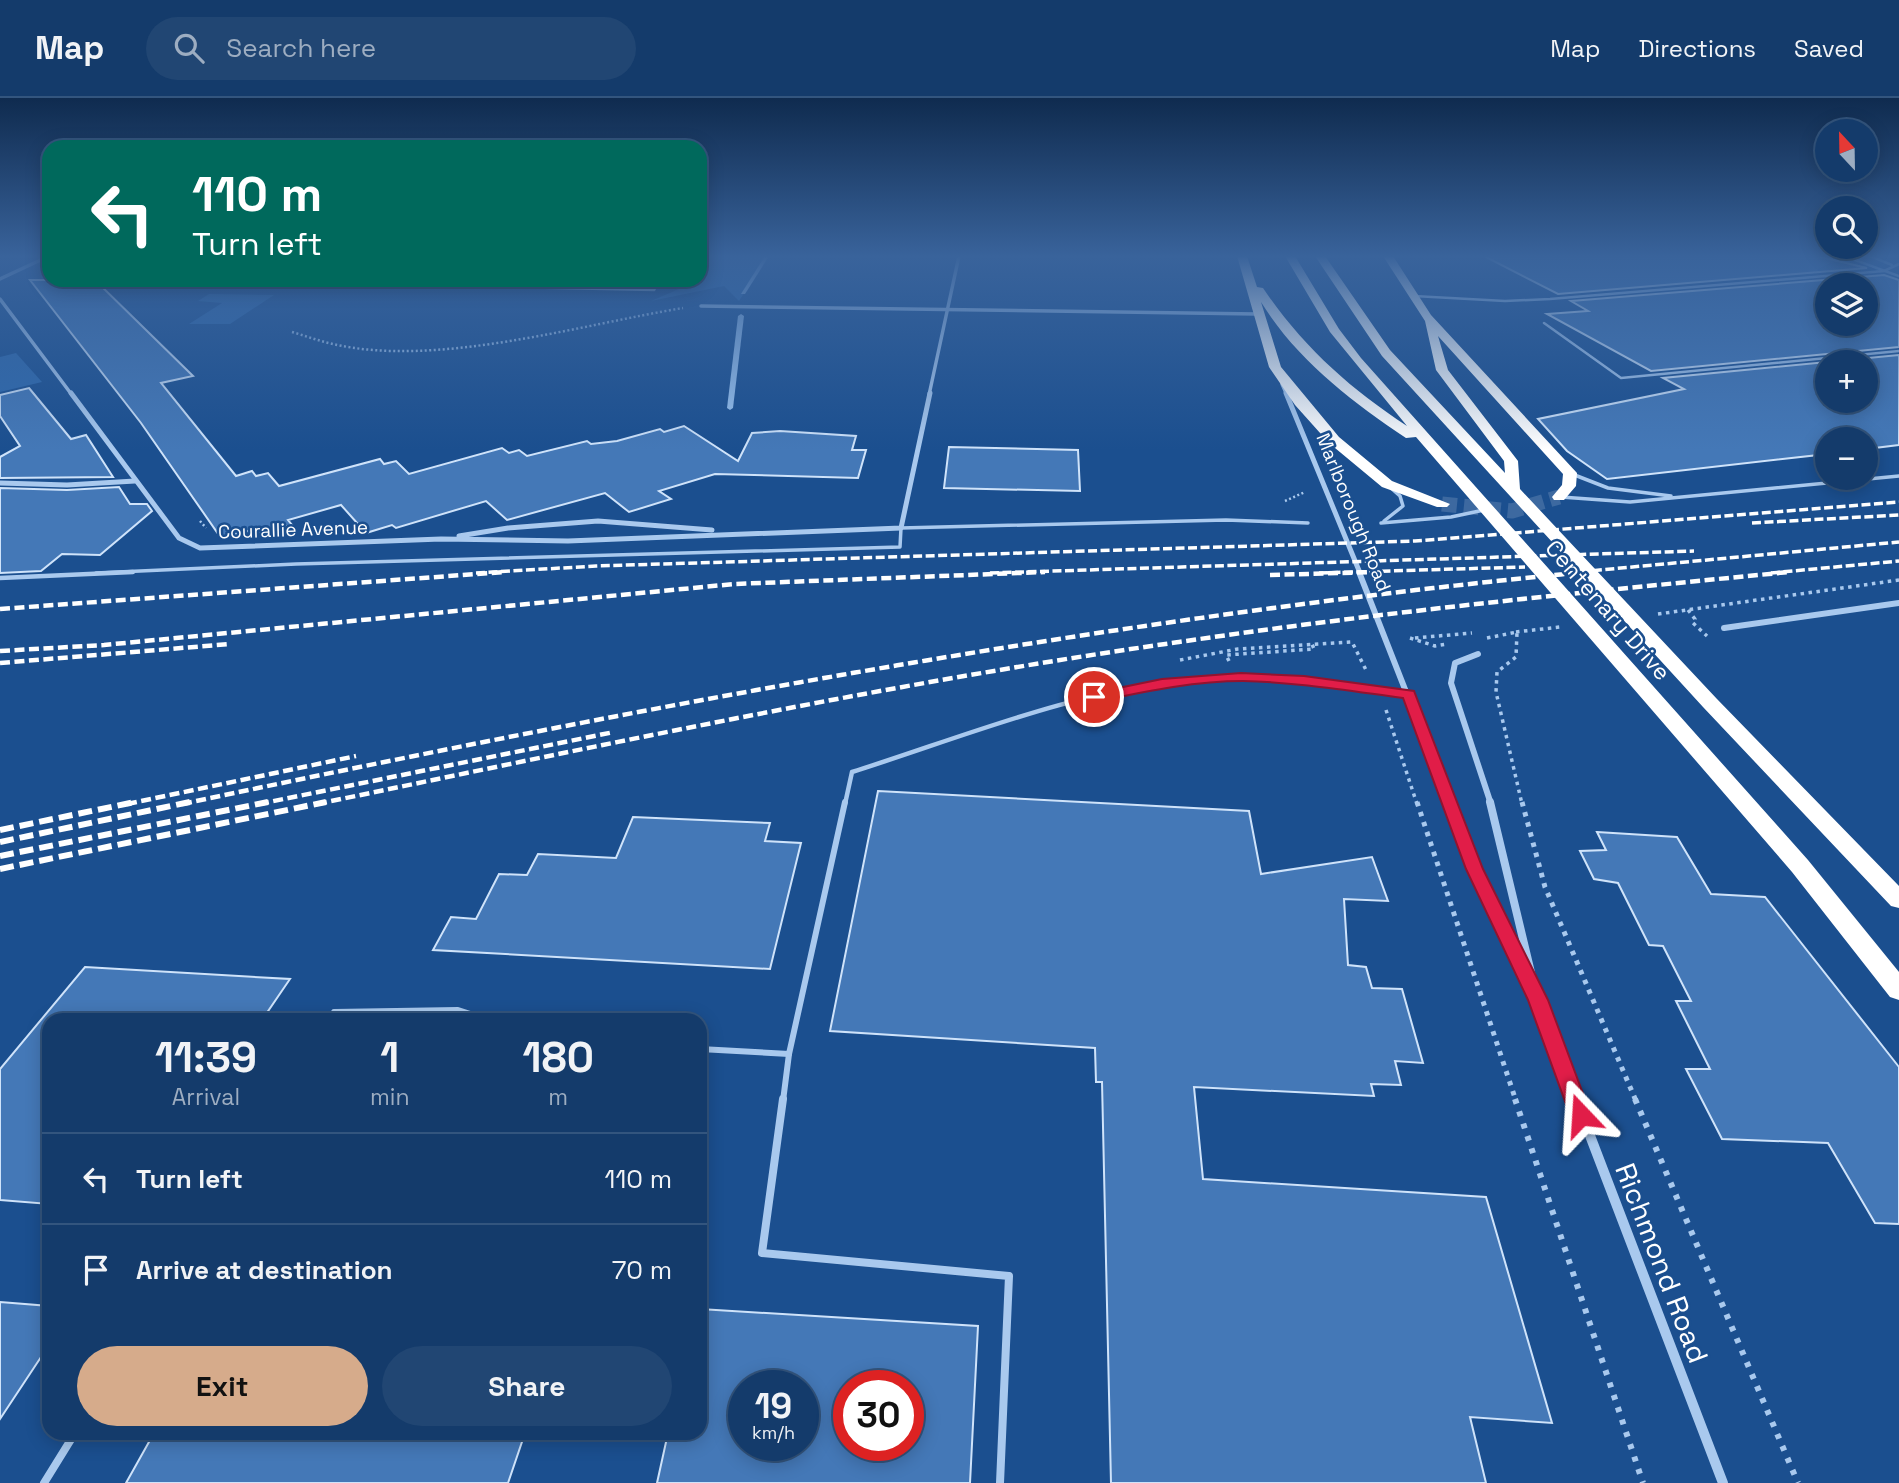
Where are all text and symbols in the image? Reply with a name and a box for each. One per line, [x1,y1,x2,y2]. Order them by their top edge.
search box [146,17,636,80]
text: Map [35,27,104,69]
icon: search [170,29,208,67]
text: Search here [226,31,376,65]
text: Map [1550,33,1600,64]
text: Directions [1638,33,1756,64]
text: Saved [1794,33,1864,64]
north arrow [1815,119,1878,182]
map controls [1815,119,1878,490]
text: 110 m [192,163,322,225]
icon: left [77,168,168,259]
button: search [1815,196,1878,259]
text: Turn left [192,224,322,264]
button: layers [1815,273,1878,336]
button: + [1815,350,1878,413]
button: − [1815,427,1878,490]
street label: Marlborough Road [1310,429,1397,595]
street label: Courallie Avenue [217,514,369,545]
street label: Centenary Drive [1539,533,1677,687]
pin [1064,667,1124,727]
icon: arrive [1075,678,1113,716]
text: 11:39 [155,1031,257,1084]
text: 1 [380,1031,399,1084]
text: 180 [523,1031,594,1084]
position arrow [1544,1078,1618,1152]
text: Arrival [172,1082,240,1112]
text: min [370,1082,410,1112]
text: m [548,1082,568,1112]
street label: Richmond Road [1607,1158,1717,1368]
icon: left [77,1160,115,1198]
text: Turn left [136,1162,243,1196]
text: 110 m [605,1162,672,1196]
icon: arrive [77,1251,115,1289]
text: Arrive at destination [136,1253,393,1287]
text: 70 m [612,1253,672,1287]
button: Exit [77,1346,368,1426]
button: Share [382,1346,672,1426]
speed limit sign: 30 [833,1370,924,1461]
text: 19 [755,1384,792,1428]
text: km/h [752,1421,795,1444]

